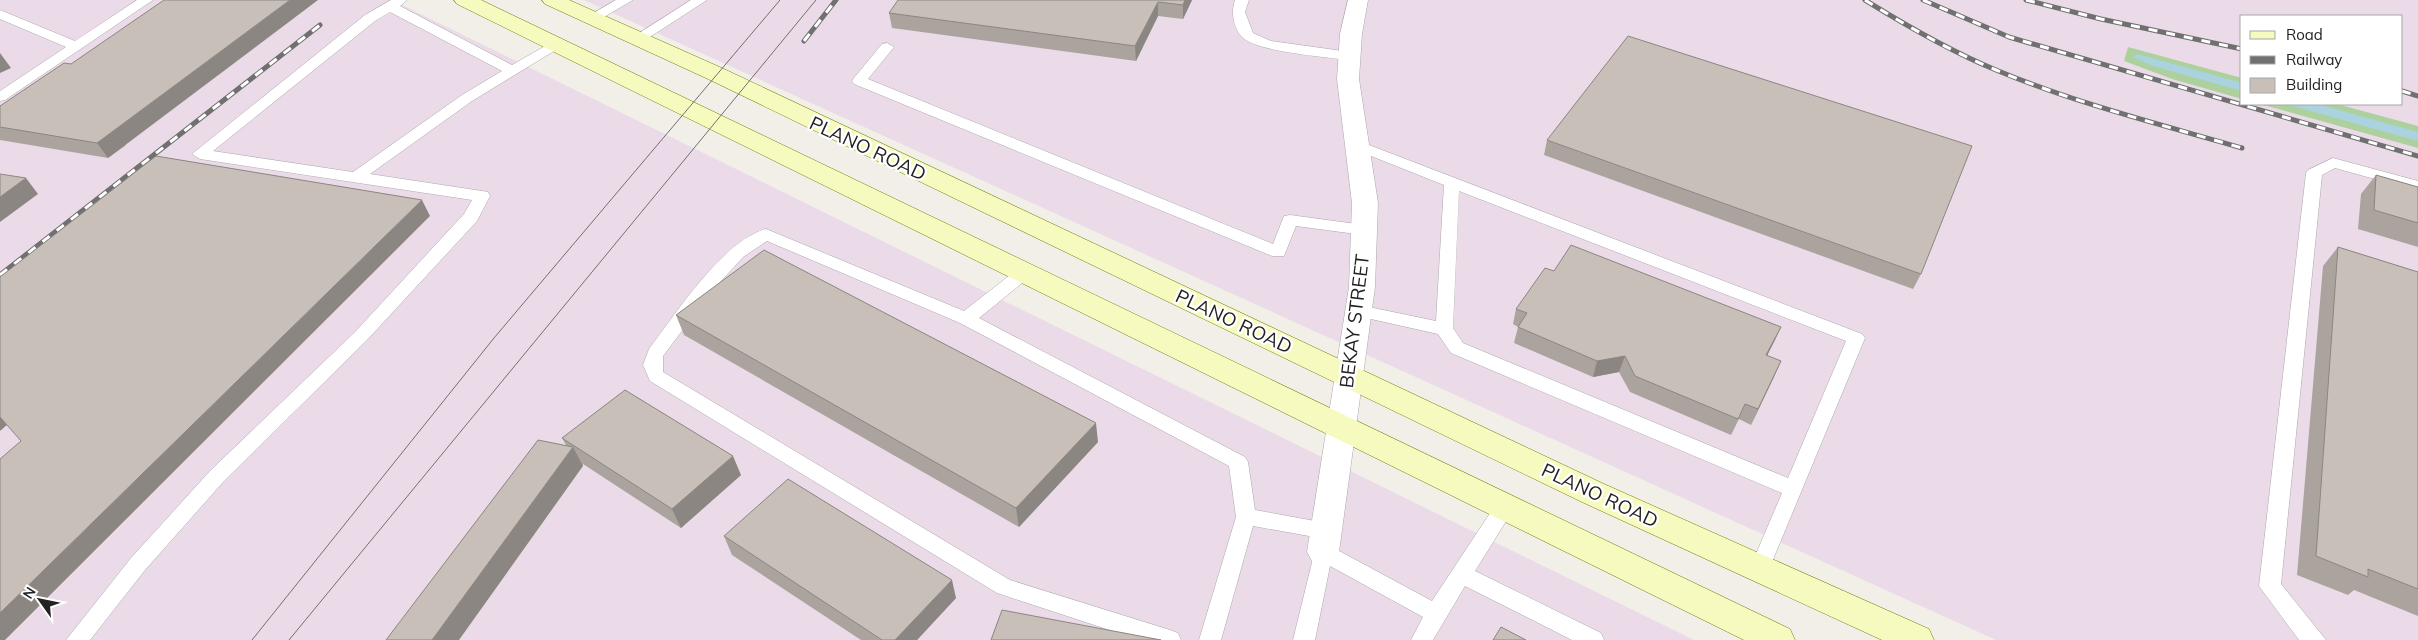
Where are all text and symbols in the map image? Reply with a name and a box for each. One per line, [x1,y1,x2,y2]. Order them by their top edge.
legend [2240,15,2403,105]
text: Road [2286,25,2323,44]
text: Railway [2286,50,2342,69]
text: Building [2286,75,2342,94]
street label: PLANO ROAD [806,111,930,185]
street label: BEKAY STREET [1334,252,1374,389]
street label: PLANO ROAD [1172,284,1296,358]
street label: PLANO ROAD [1538,458,1662,532]
north arrow [15,575,65,625]
text: N [19,584,40,602]

